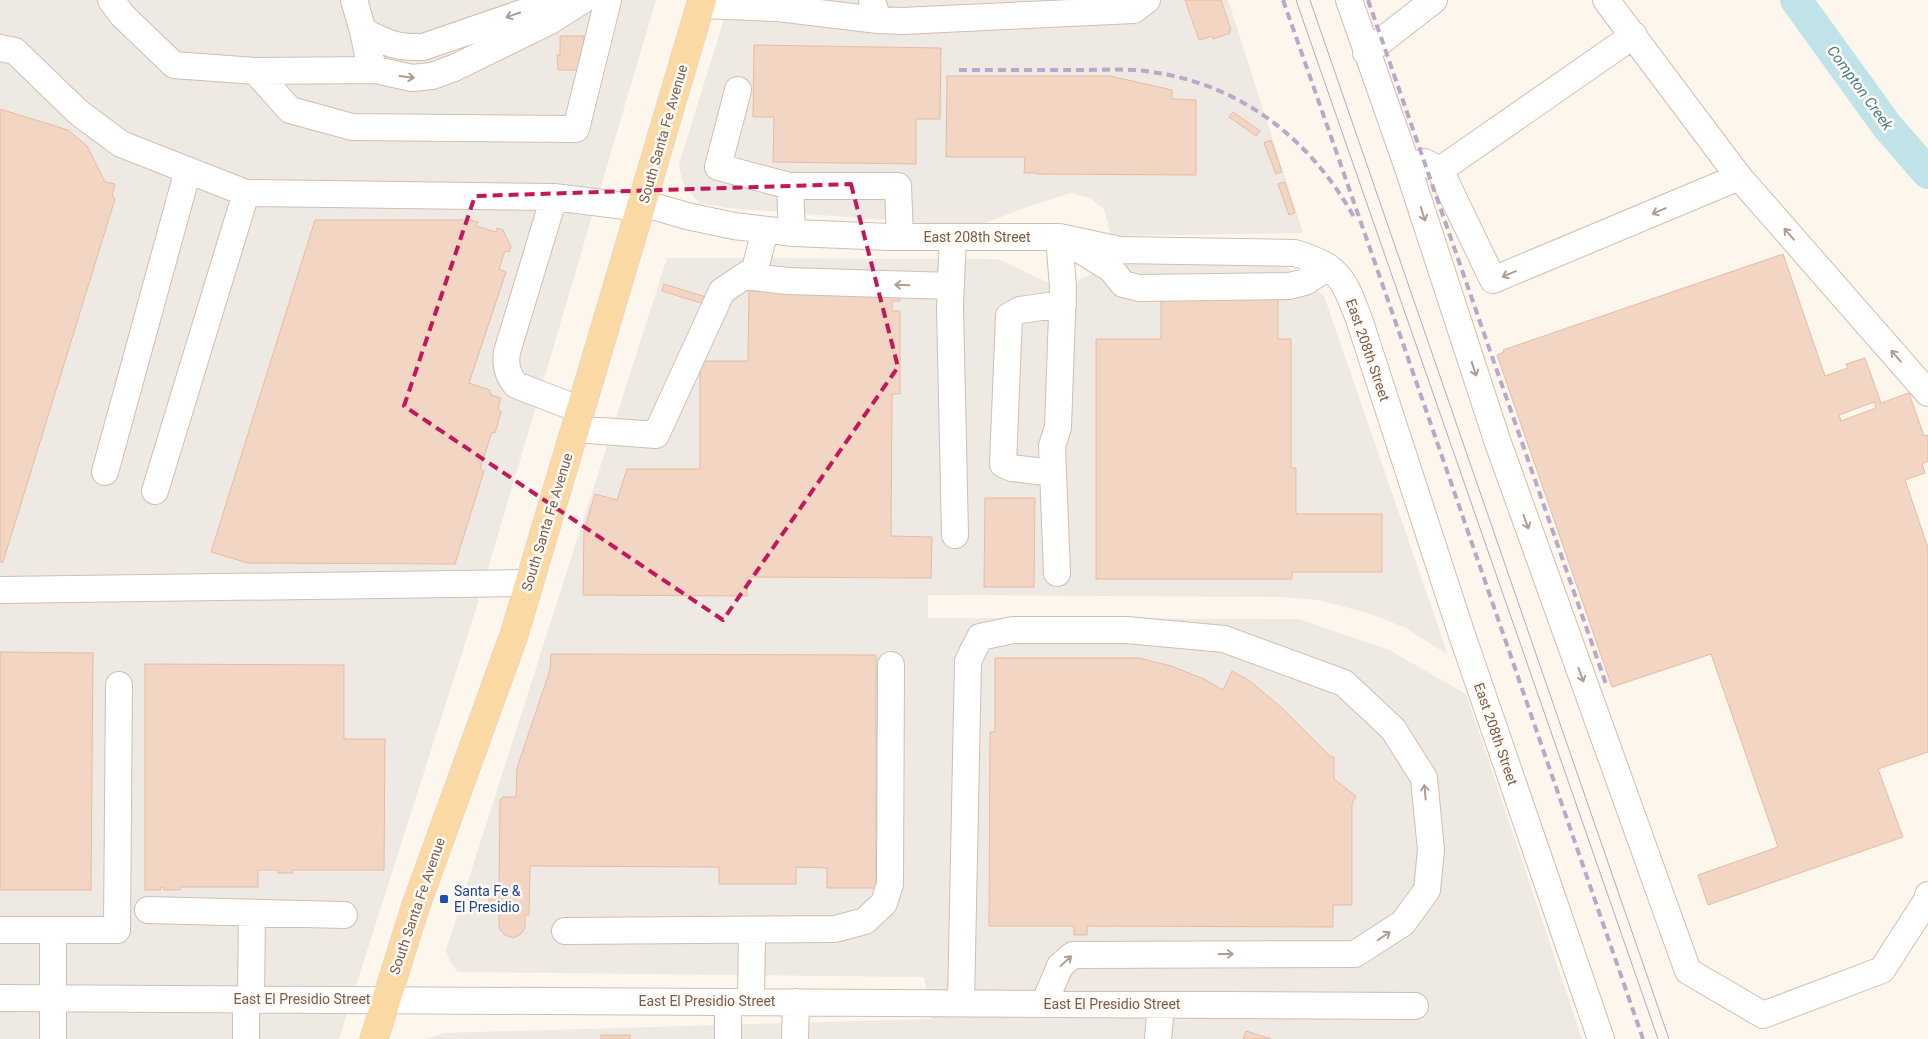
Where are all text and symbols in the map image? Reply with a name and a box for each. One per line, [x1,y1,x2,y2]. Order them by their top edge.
one-way arrow [506,11,522,20]
water label: Compton Creek [1823,42,1897,134]
street label: South Santa Fe Avenue [636,63,690,205]
one-way arrow [398,72,414,82]
one-way arrow [1419,206,1428,222]
one-way arrow [1652,207,1667,216]
one-way arrow [1783,227,1795,240]
street label: East 208th Street [923,229,1031,245]
one-way arrow [1502,269,1517,279]
one-way arrow [895,280,911,290]
street label: East 208th Street [1343,297,1393,404]
one-way arrow [1891,350,1902,363]
one-way arrow [1469,360,1479,376]
street label: South Santa Fe Avenue [518,451,576,593]
one-way arrow [1522,514,1531,530]
one-way arrow [1577,667,1586,682]
street label: East 208th Street [1471,681,1521,788]
one-way arrow [1420,784,1430,800]
street label: South Santa Fe Avenue [386,836,448,976]
place label: Santa Fe & El Presidio [454,883,521,915]
marker: Santa Fe & El Presidio [438,893,450,905]
one-way arrow [1377,931,1391,941]
one-way arrow [1218,949,1234,959]
one-way arrow [1060,955,1073,967]
street label: East El Presidio Street [234,991,371,1007]
street label: East El Presidio Street [639,993,776,1009]
street label: East El Presidio Street [1044,996,1181,1012]

